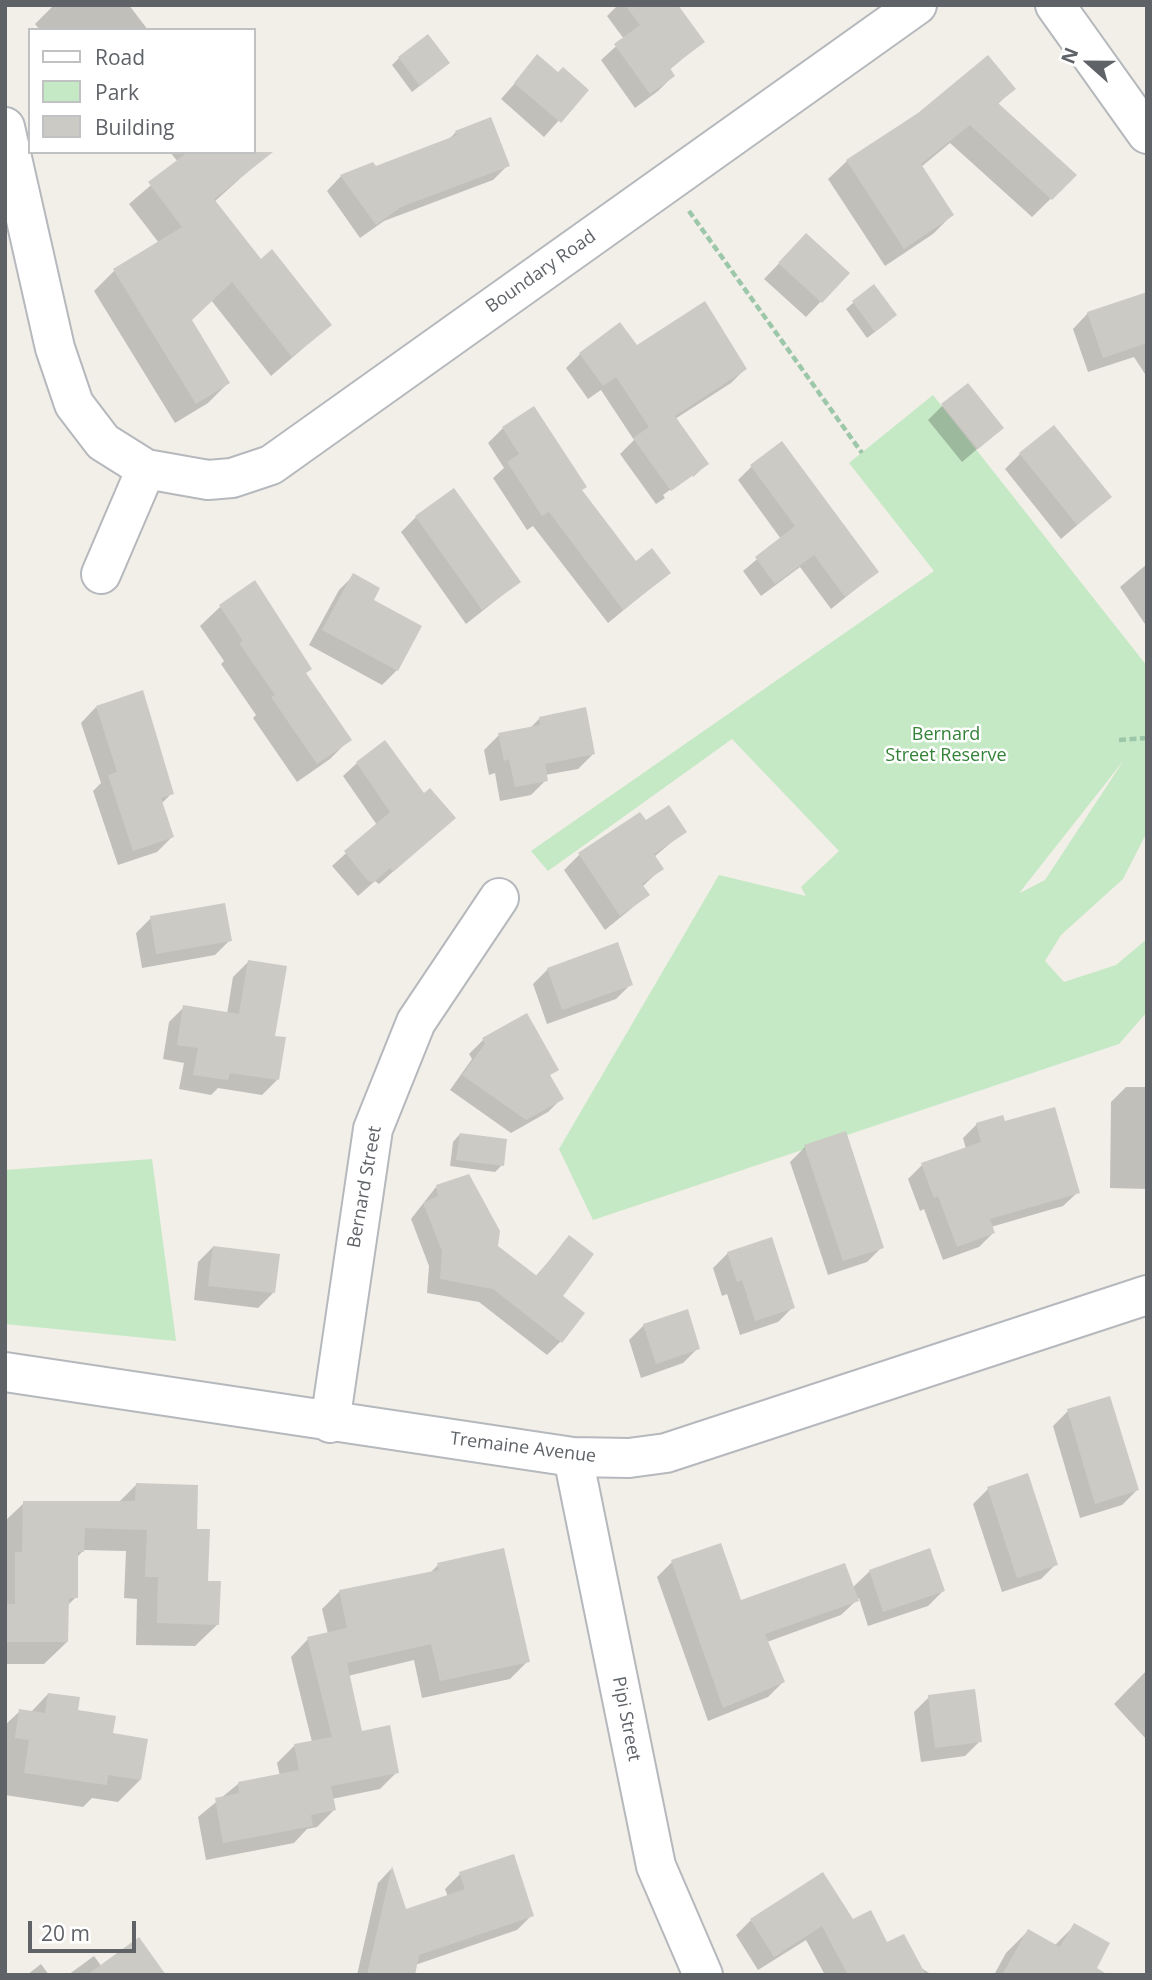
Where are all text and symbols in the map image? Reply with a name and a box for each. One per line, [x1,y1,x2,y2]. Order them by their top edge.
legend [28,28,256,154]
north arrow [1054,28,1124,98]
text: Road [95,43,145,71]
text: N [1054,44,1084,67]
text: Park [95,78,139,106]
text: Building [95,113,174,141]
street label: Boundary Road [482,226,600,318]
park label: Bernard Street Reserve [885,724,1007,766]
street label: Bernard Street [344,1124,386,1250]
street label: Tremaine Avenue [449,1428,597,1468]
street label: Pipi Street [607,1675,645,1763]
scale bar [32,1906,140,1950]
text: 20 m [41,1919,90,1947]

